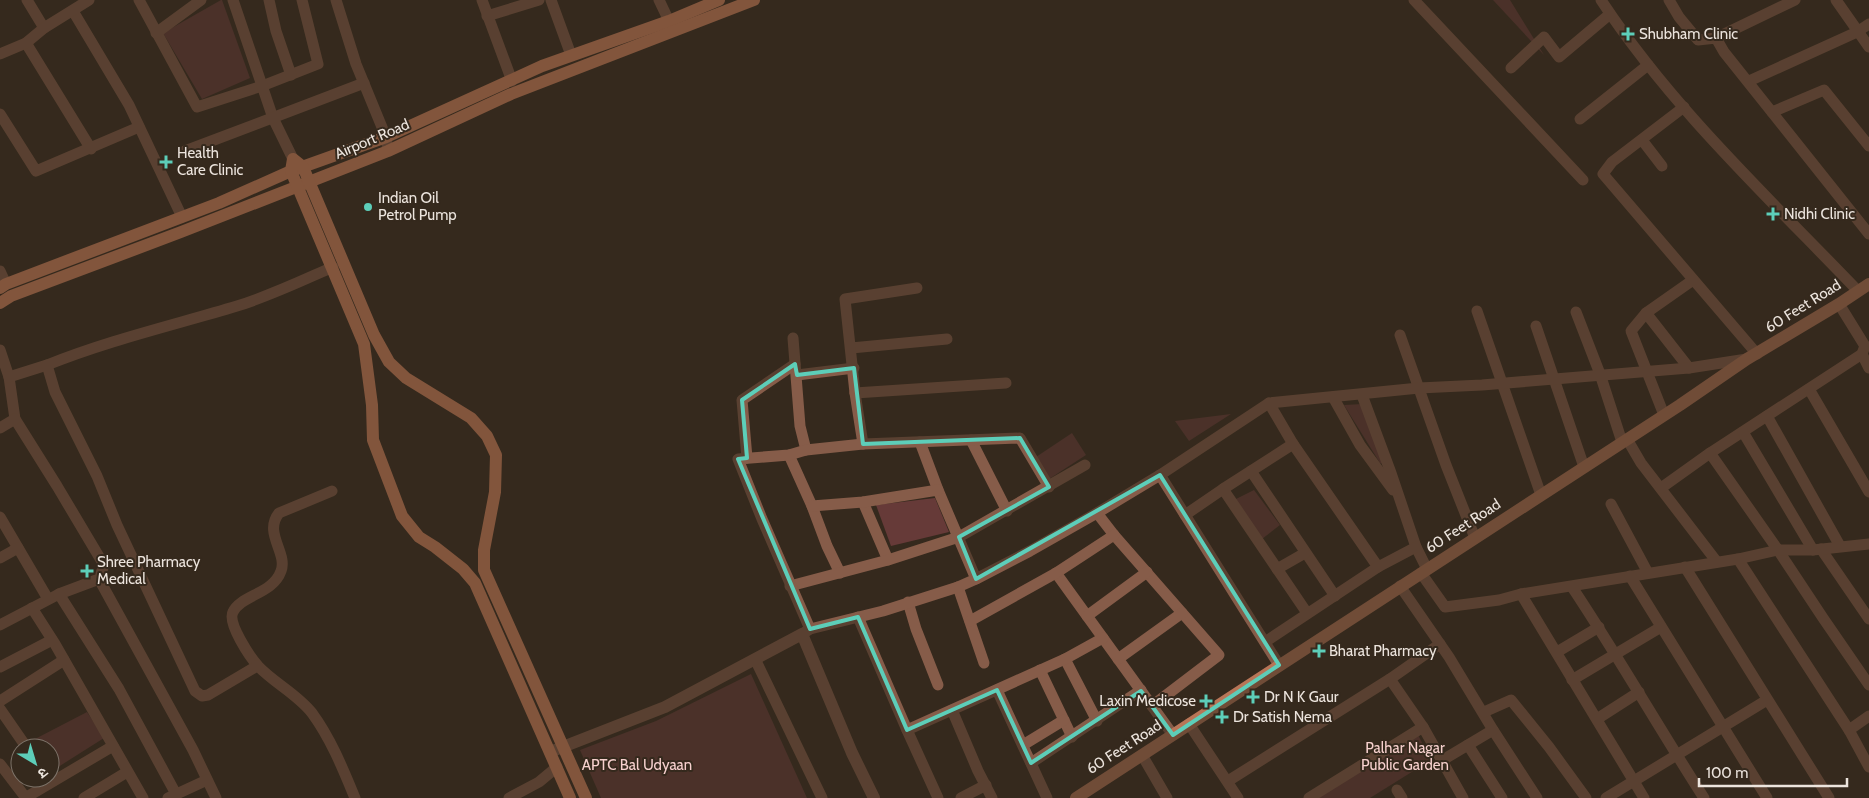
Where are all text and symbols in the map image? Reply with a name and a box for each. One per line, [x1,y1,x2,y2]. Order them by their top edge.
place label: Shubham Clinic [1639,25,1738,43]
marker: Shubham Clinic [1621,27,1635,41]
street label: Airport Road [332,115,412,163]
place label: Health Care Clinic [177,144,244,179]
marker: Health Care Clinic [159,155,173,169]
place label: Indian Oil Petrol Pump [378,189,457,224]
marker: Indian Oil Petrol Pump [362,201,374,213]
place label: Nidhi Clinic [1784,205,1855,223]
marker: Nidhi Clinic [1766,207,1780,221]
street label: 60 Feet Road [1762,276,1844,336]
street label: 60 Feet Road [1422,495,1504,557]
place label: Shree Pharmacy Medical [97,553,201,588]
marker: Shree Pharmacy Medical [81,565,93,577]
place label: Bharat Pharmacy [1329,642,1437,660]
marker: Bharat Pharmacy [1313,645,1325,657]
place label: Dr N K Gaur [1264,688,1339,706]
marker: Dr N K Gaur [1246,690,1260,704]
place label: Laxin Medicose [1099,692,1196,710]
marker: Laxin Medicose [1200,695,1212,707]
place label: Dr Satish Nema [1233,708,1333,726]
marker: Dr Satish Nema [1215,710,1229,724]
street label: 60 Feet Road [1083,716,1165,778]
north arrow [10,738,60,788]
park label: Palhar Nagar Public Garden [1361,739,1449,774]
park label: APTC Bal Udyaan [582,756,692,774]
scale bar [1699,756,1846,788]
text: उ [34,764,52,783]
text: 100 m [1706,764,1748,782]

